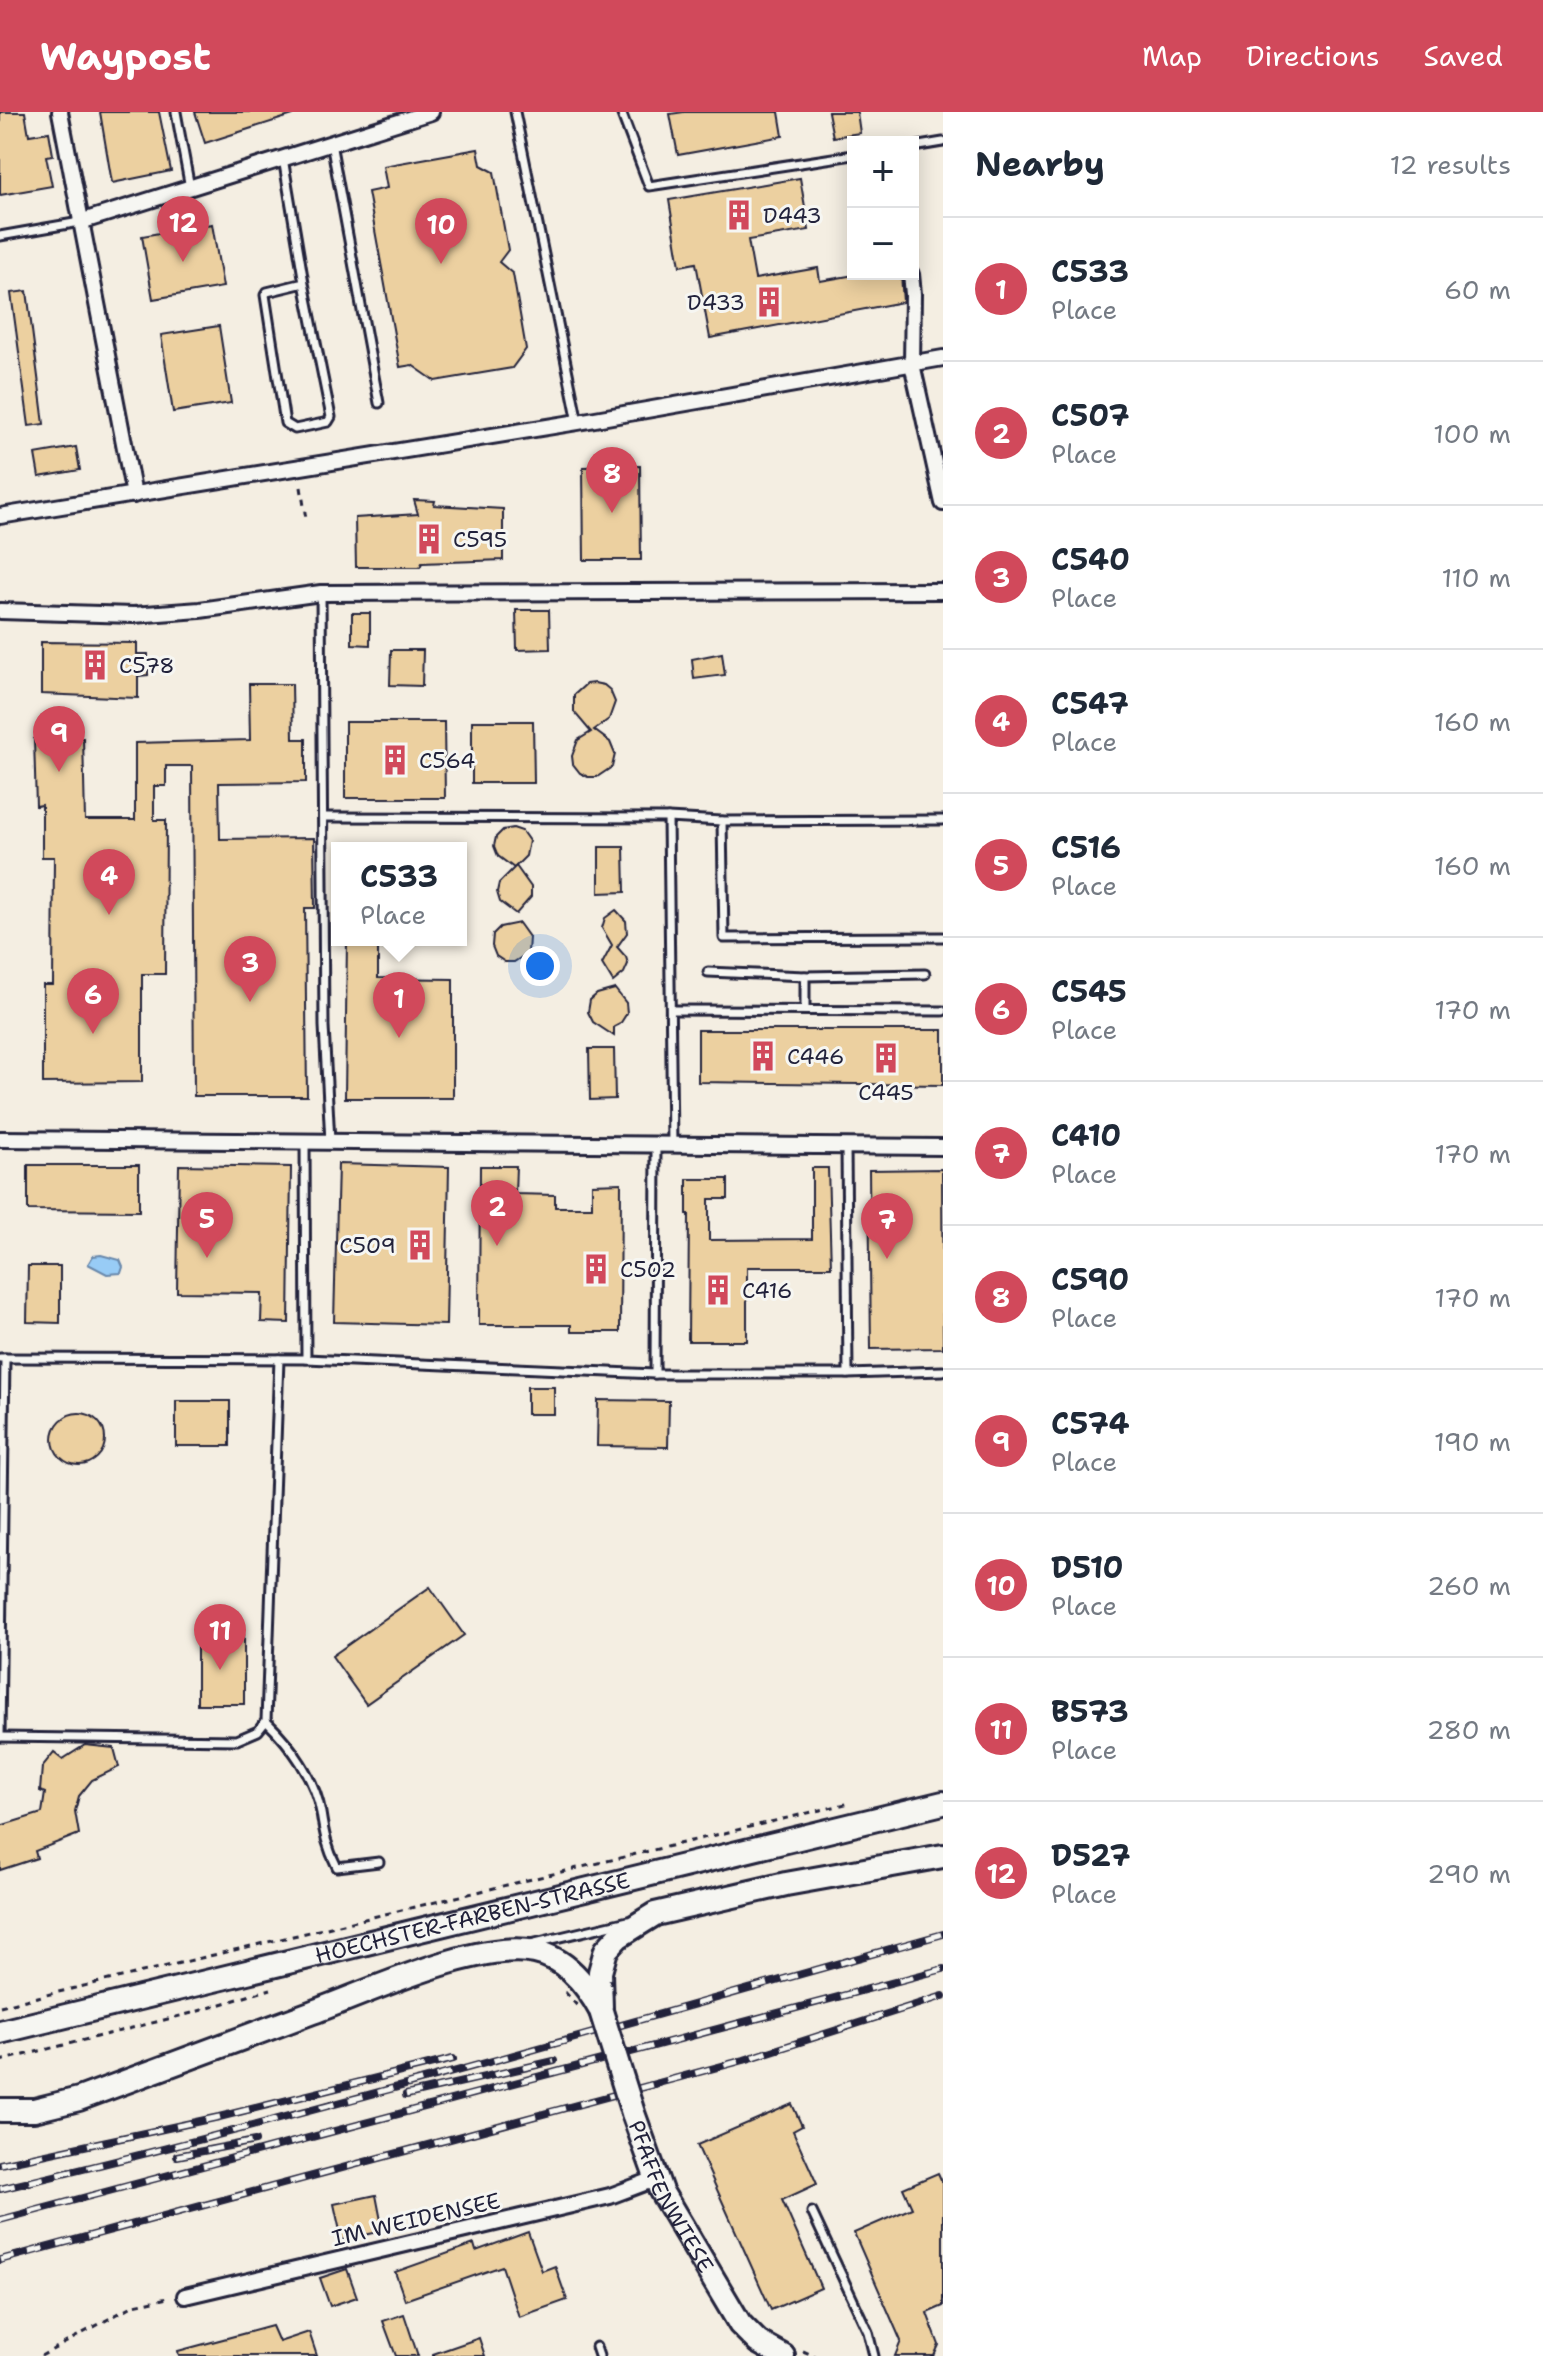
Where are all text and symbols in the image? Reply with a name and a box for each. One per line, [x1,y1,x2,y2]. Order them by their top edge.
text: Waypost [40,31,211,82]
text: Map [1142,37,1202,75]
text: Directions [1246,37,1380,75]
text: Saved [1424,37,1503,75]
map controls [847,136,919,280]
button: + [847,136,919,208]
text: Nearby [975,141,1105,187]
text: 12 results [1390,147,1511,182]
pin: 12 [157,196,209,262]
pin: 10 [415,198,467,264]
building icon: D443 [722,198,756,232]
place label: D443 [763,201,822,230]
button: − [847,208,919,280]
text: C533 [1051,251,1129,292]
text: 1 [995,272,1007,307]
text: 60 m [1444,272,1511,307]
building icon: D433 [752,285,786,319]
place label: D433 [687,288,745,317]
text: Place [1051,292,1117,327]
text: C507 [1051,395,1130,436]
text: 2 [992,416,1010,451]
text: 100 m [1433,416,1511,451]
text: Place [1051,436,1117,471]
pin: 8 [586,447,638,513]
building icon: C595 [412,522,446,556]
place label: C595 [453,525,507,554]
text: C540 [1051,539,1130,580]
text: 3 [992,560,1010,595]
text: 110 m [1441,560,1511,595]
text: Place [1051,580,1117,615]
building icon: C578 [78,648,112,682]
place label: C578 [119,651,175,680]
text: C547 [1051,683,1129,724]
text: 4 [992,704,1010,739]
text: 160 m [1434,704,1511,739]
pin: 9 [33,706,85,772]
text: Place [1051,724,1117,759]
building icon: C564 [378,743,412,777]
place label: C564 [419,746,475,775]
text: C516 [1051,827,1121,868]
popup [331,842,467,946]
text: 5 [993,848,1009,883]
text: 160 m [1434,848,1511,883]
pin: 4 [83,849,135,915]
text: C533 [360,856,438,897]
text: Place [1051,868,1117,903]
text: Place [360,897,426,932]
pin: 3 [224,936,276,1002]
your location [520,946,560,986]
pin: 6 [67,968,119,1034]
text: C545 [1051,971,1127,1012]
pin: 1 [373,972,425,1038]
text: 6 [992,992,1010,1027]
text: 170 m [1434,992,1511,1027]
text: Place [1051,1012,1117,1047]
building icon: C446 [746,1039,780,1073]
building icon: C445 [869,1041,903,1075]
place label: C446 [787,1042,844,1071]
place label: C445 [858,1078,914,1107]
text: C410 [1051,1115,1121,1156]
text: 7 [992,1136,1010,1171]
text: 170 m [1434,1136,1511,1171]
text: Place [1051,1156,1117,1191]
pin: 2 [471,1180,523,1246]
pin: 5 [181,1192,233,1258]
pin: 7 [861,1193,913,1259]
building icon: C509 [403,1228,437,1262]
place label: C509 [339,1231,396,1260]
building icon: C502 [579,1252,613,1286]
place label: C502 [620,1255,676,1284]
text: C590 [1051,1259,1129,1300]
building icon: C416 [701,1273,735,1307]
place label: C416 [742,1276,792,1305]
text: 8 [992,1280,1010,1315]
text: 170 m [1434,1280,1511,1315]
text: Place [1051,1300,1117,1335]
text: C574 [1051,1403,1129,1444]
text: 9 [992,1424,1010,1459]
text: 190 m [1434,1424,1511,1459]
text: Place [1051,1444,1117,1479]
text: D510 [1051,1547,1124,1588]
text: 10 [986,1568,1016,1603]
text: 260 m [1427,1568,1511,1603]
text: Place [1051,1588,1117,1623]
pin: 11 [194,1604,246,1670]
text: B573 [1051,1691,1129,1732]
text: 11 [989,1712,1013,1747]
text: 280 m [1426,1712,1511,1747]
text: Place [1051,1732,1117,1767]
text: D527 [1051,1835,1131,1876]
text: 12 [986,1856,1016,1891]
text: 290 m [1427,1856,1511,1891]
street label: HOECHSTER-FARBEN-STRASSE [312,1866,633,1970]
text: Place [1051,1876,1117,1911]
street label: PFAFFENWIESE [622,2116,720,2278]
street label: IM WEIDENSEE [329,2186,503,2253]

